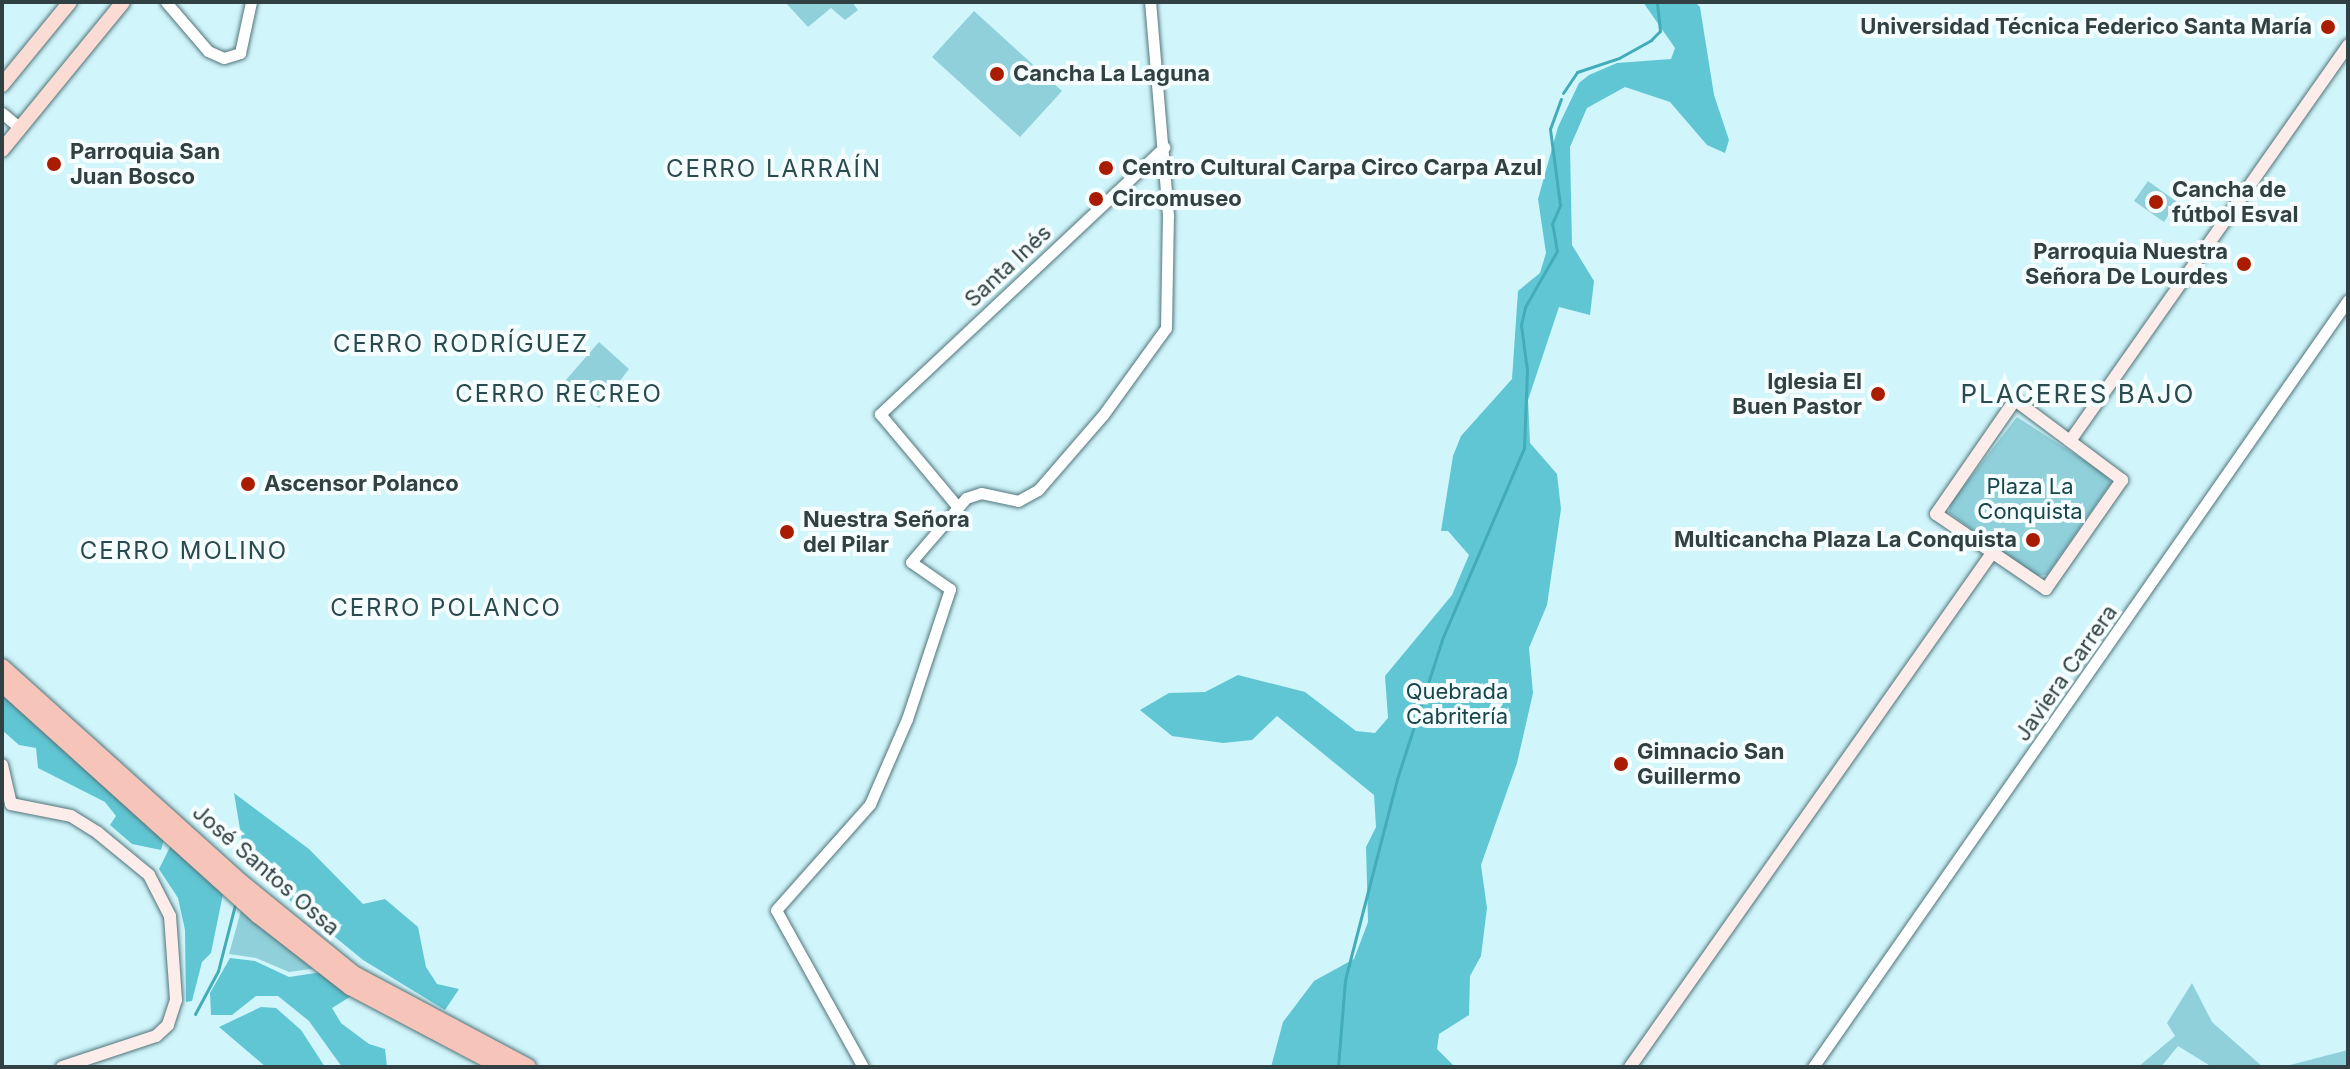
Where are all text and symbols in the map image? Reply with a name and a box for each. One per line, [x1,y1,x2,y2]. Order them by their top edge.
place label: Universidad Técnica Federico Santa María [1860,14,2312,40]
marker: Universidad Técnica Federico Santa María [2319,18,2337,36]
place label: Cancha La Laguna [1013,61,1210,87]
marker: Cancha La Laguna [988,65,1006,83]
place label: Parroquia San Juan Bosco [70,138,220,190]
marker: Parroquia San Juan Bosco [45,155,63,173]
district label: CERRO LARRAÍN [666,155,882,183]
place label: Centro Cultural Carpa Circo Carpa Azul [1122,155,1542,181]
marker: Centro Cultural Carpa Circo Carpa Azul [1097,159,1115,177]
place label: Cancha de fútbol Esval [2172,176,2298,228]
place label: Circomuseo [1112,186,1242,212]
marker: Circomuseo [1087,190,1105,208]
marker: Cancha de fútbol Esval [2147,193,2165,211]
street label: Santa Inés [959,219,1057,313]
place label: Parroquia Nuestra Señora De Lourdes [2025,238,2228,290]
marker: Parroquia Nuestra Señora De Lourdes [2235,255,2253,273]
district label: CERRO RODRÍGUEZ [333,330,589,358]
place label: Iglesia El Buen Pastor [1732,368,1862,420]
district label: PLACERES BAJO [1960,378,2196,410]
district label: CERRO RECREO [455,380,663,408]
marker: Iglesia El Buen Pastor [1869,385,1887,403]
place label: Ascensor Polanco [264,471,459,497]
park label: Plaza La Conquista [1977,473,2083,524]
marker: Ascensor Polanco [239,475,257,493]
place label: Nuestra Señora del Pilar [803,506,970,558]
marker: Nuestra Señora del Pilar [778,523,796,541]
place label: Multicancha Plaza La Conquista [1674,527,2017,553]
marker: Multicancha Plaza La Conquista [2024,531,2042,549]
district label: CERRO MOLINO [80,537,288,565]
district label: CERRO POLANCO [330,594,562,622]
street label: Javiera Carrera [2009,600,2123,746]
park label: Quebrada Cabritería [1406,678,1508,730]
place label: Gimnacio San Guillermo [1637,738,1785,790]
marker: Gimnacio San Guillermo [1612,755,1630,773]
street label: José Santos Ossa [187,799,345,941]

